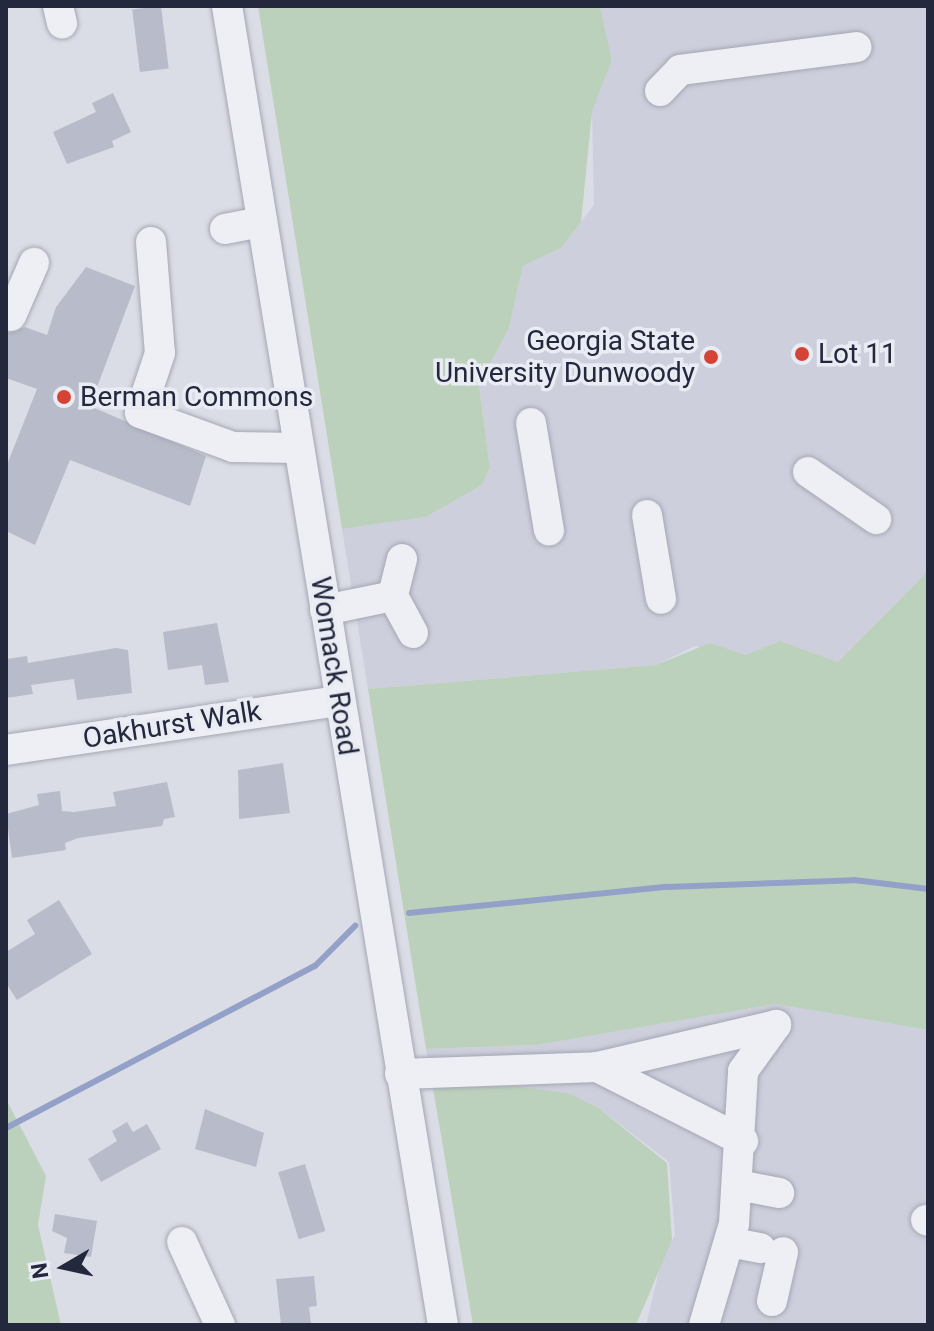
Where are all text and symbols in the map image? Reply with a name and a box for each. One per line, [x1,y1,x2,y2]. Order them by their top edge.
place label: Georgia State University Dunwoody [435,324,695,390]
place label: Lot 11 [818,337,897,371]
marker: Lot 11 [793,345,811,363]
marker: Georgia State University Dunwoody [702,348,720,366]
place label: Berman Commons [80,380,313,414]
marker: Berman Commons [55,388,73,406]
street label: Womack Road [303,574,365,758]
street label: Oakhurst Walk [80,694,264,756]
north arrow [24,1227,104,1307]
text: N [26,1261,53,1280]

